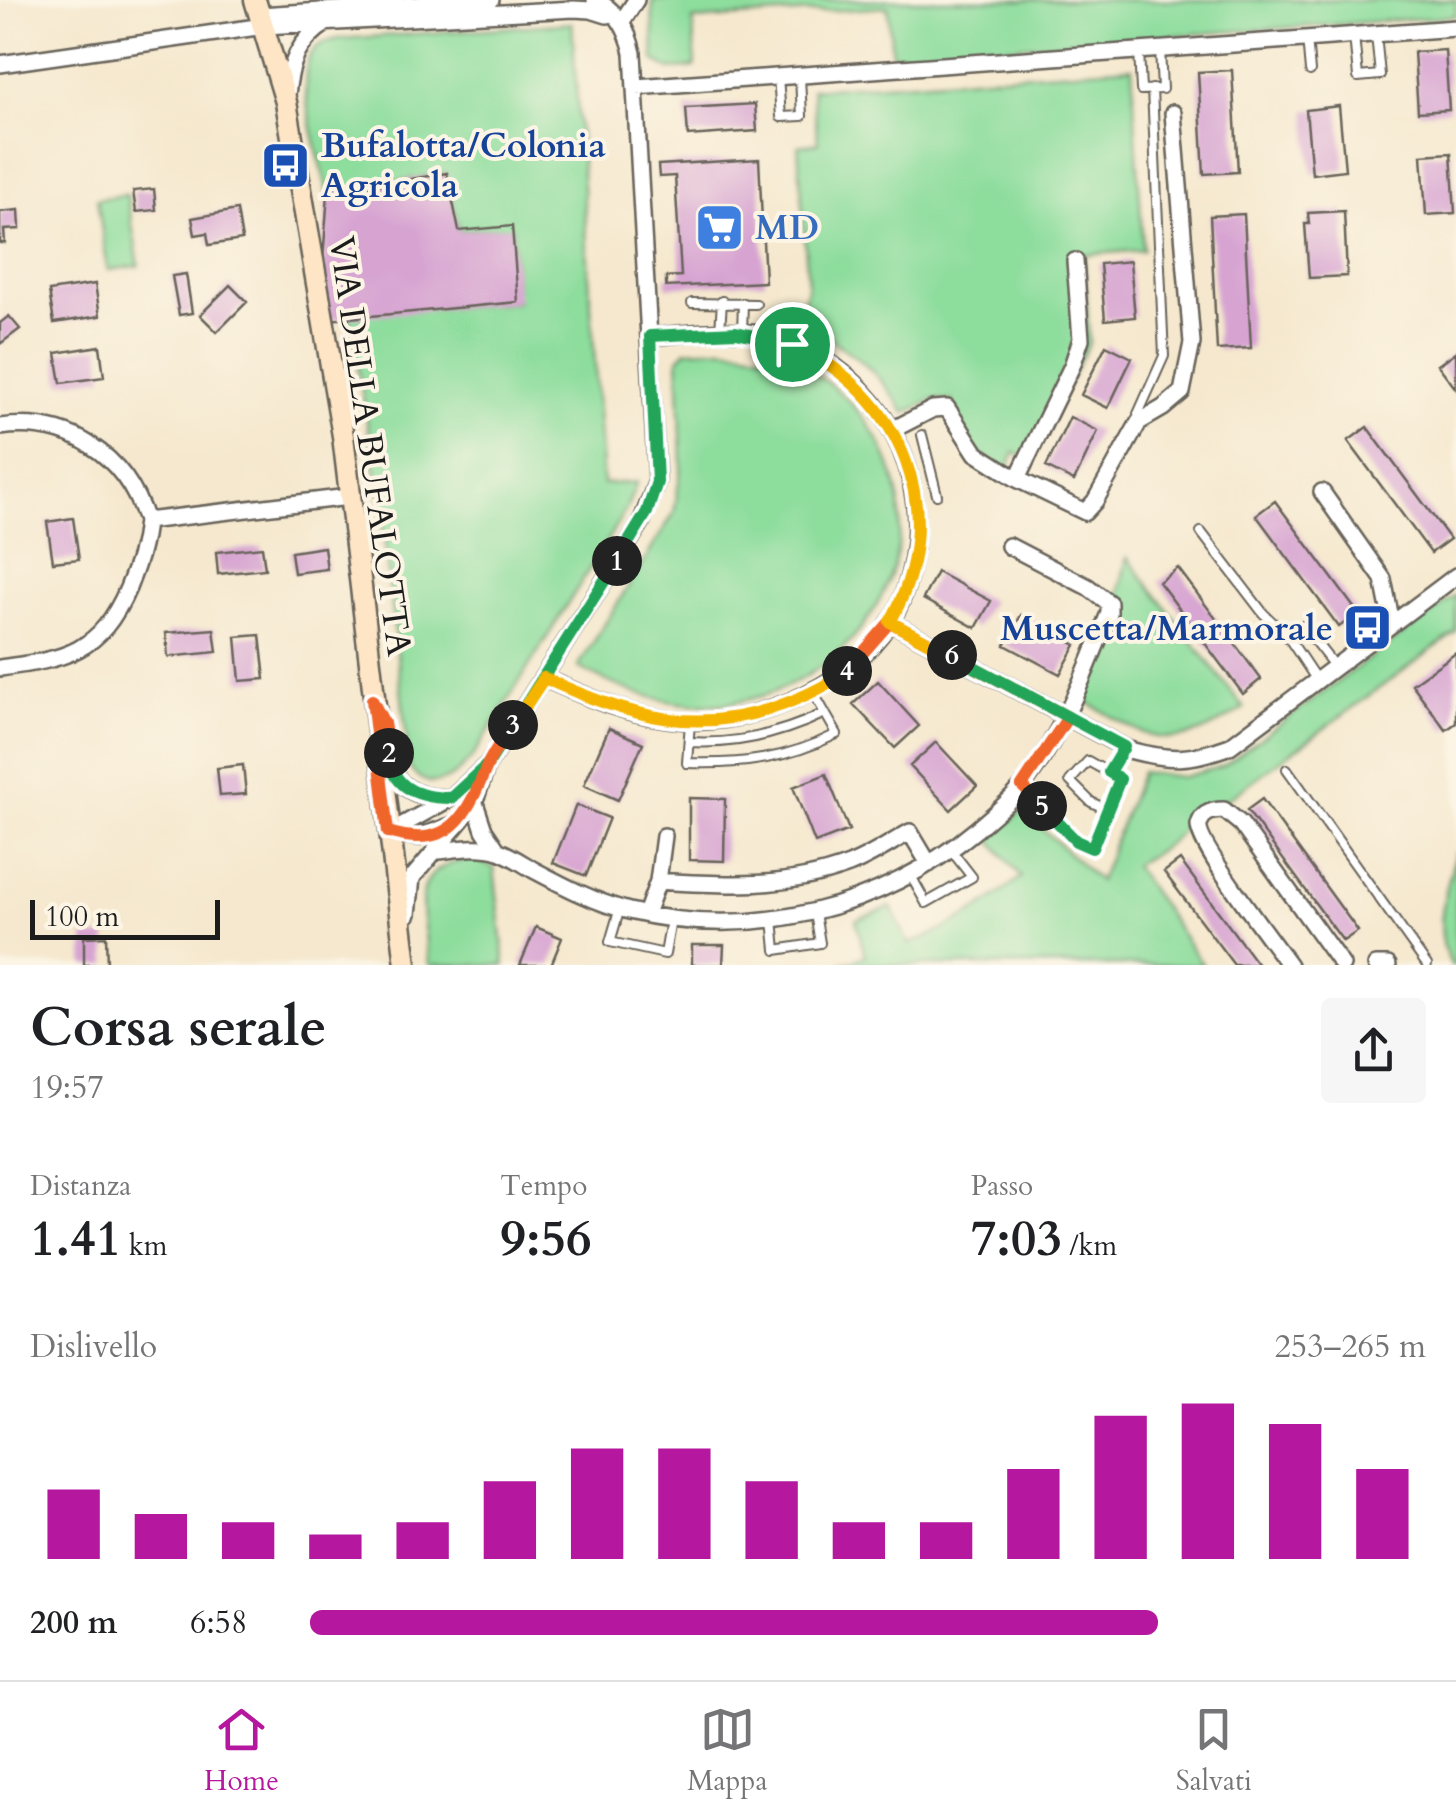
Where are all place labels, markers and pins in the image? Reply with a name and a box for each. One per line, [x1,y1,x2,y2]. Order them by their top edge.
place label: Bufalotta/Colonia Agricola [321,122,606,210]
bus stop icon: Bufalotta/Colonia Agricola [260,139,312,191]
supermarket icon: MD [694,201,746,253]
place label: MD [755,204,819,252]
pin [750,302,835,387]
pin: 1 [592,536,642,586]
bus stop icon: Muscetta/Marmorale [1342,602,1394,654]
place label: Muscetta/Marmorale [1000,605,1333,653]
pin: 6 [927,630,977,680]
pin: 4 [822,646,872,696]
pin: 3 [488,700,538,750]
pin: 2 [364,728,414,778]
pin: 5 [1017,781,1067,831]

